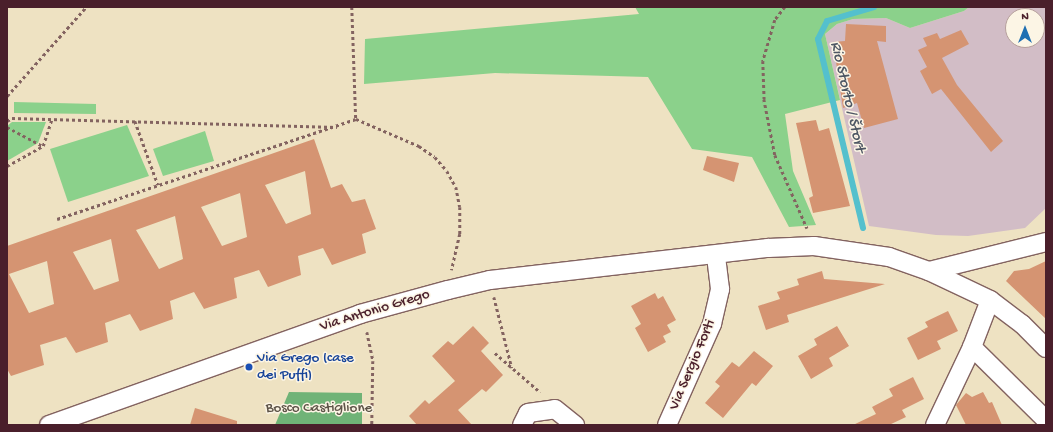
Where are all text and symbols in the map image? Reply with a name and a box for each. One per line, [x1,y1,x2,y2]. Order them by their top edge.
north arrow [1005,8,1045,48]
text: N [1021,11,1029,23]
water label: Rio Storto / Štort [824,40,868,154]
street label: Via Antonio Grego [318,286,432,336]
street label: Via Sergio Forti [666,317,720,413]
place label: Via Grego (case dei Puffi) [257,349,354,384]
marker: Via Grego (case dei Puffi) [244,362,254,372]
park label: Bosco Castiglione [266,400,372,418]

